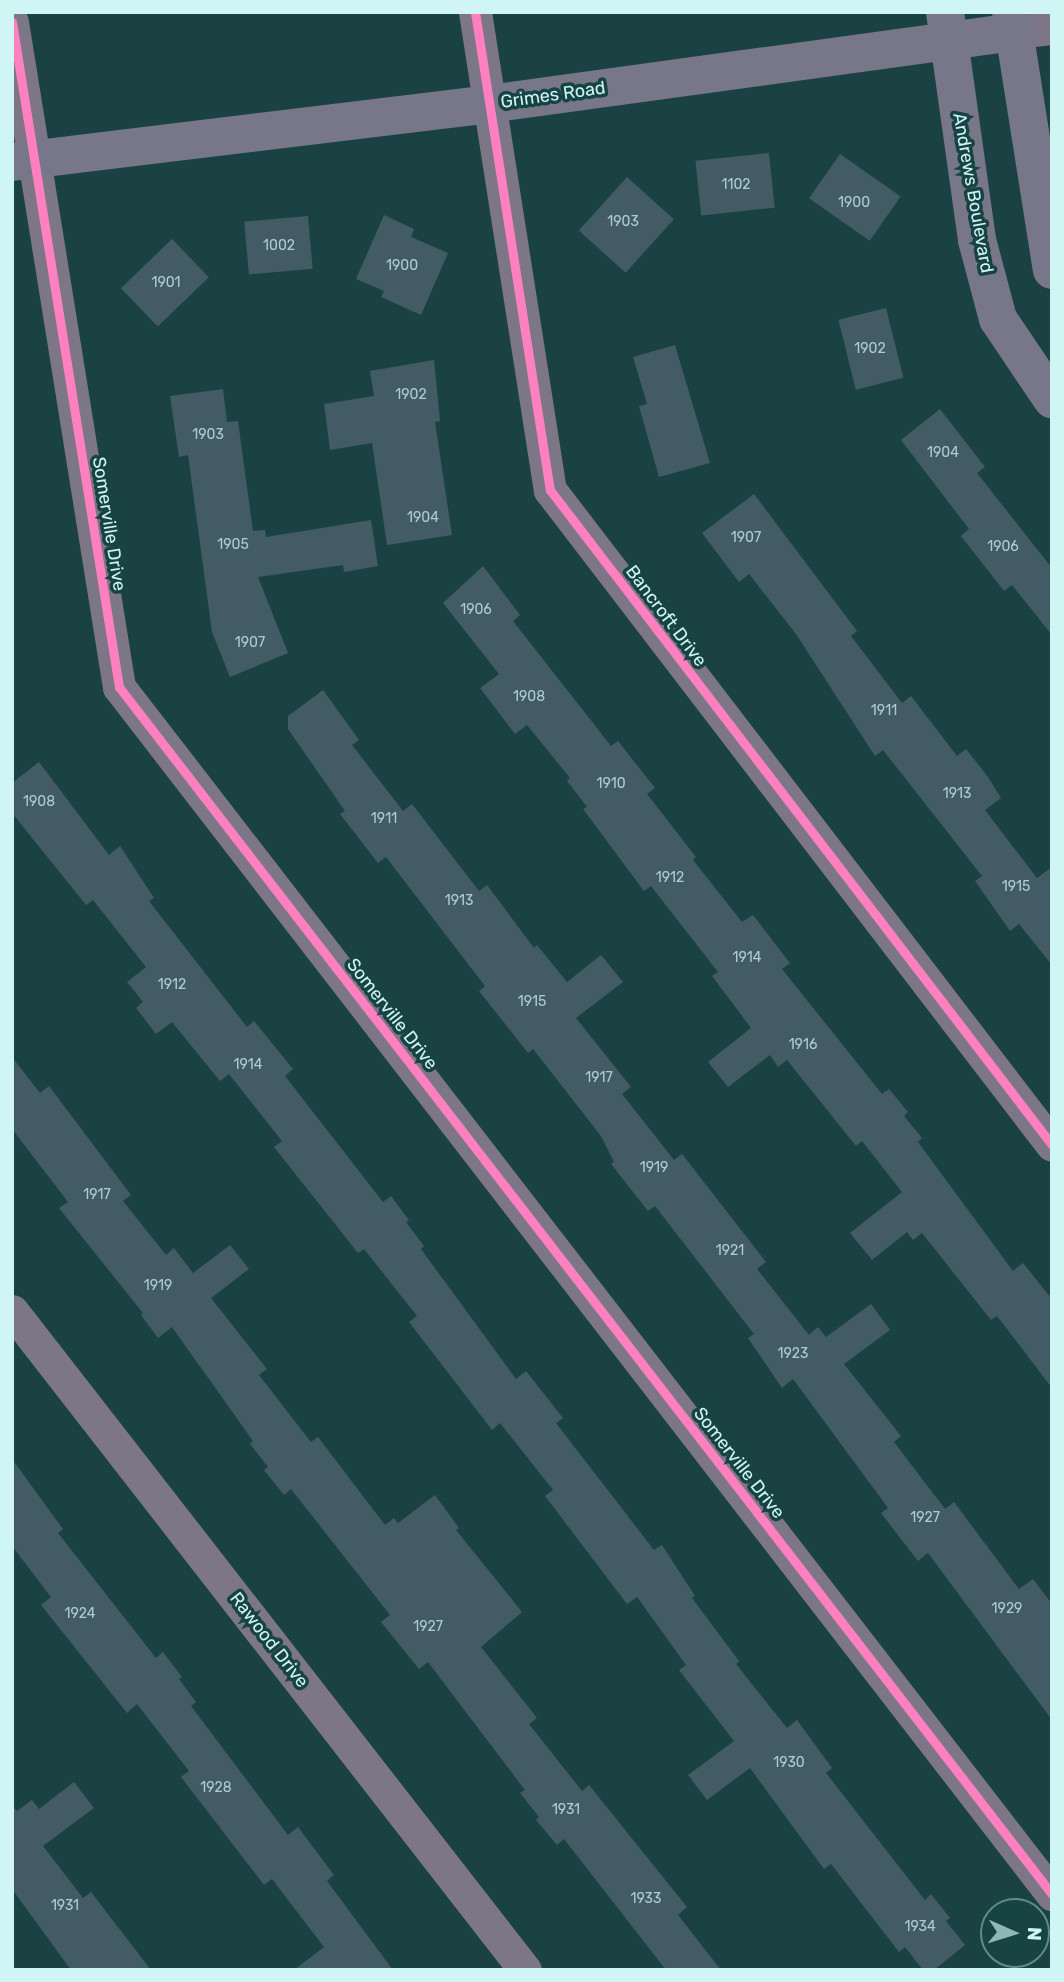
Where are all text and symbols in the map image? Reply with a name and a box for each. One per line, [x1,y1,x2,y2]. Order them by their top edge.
street label: Grimes Road [499,77,607,113]
street label: Andrews Boulevard [948,111,998,275]
house number: 1102 [721,177,751,193]
house number: 1900 [838,195,870,211]
house number: 1903 [607,214,639,230]
house number: 1002 [263,238,295,254]
house number: 1900 [386,258,418,274]
house number: 1901 [151,275,181,291]
house number: 1902 [854,341,886,357]
house number: 1902 [395,387,427,403]
house number: 1903 [192,427,224,443]
house number: 1904 [927,445,959,461]
street label: Somerville Drive [88,455,130,593]
house number: 1904 [407,510,439,526]
house number: 1907 [731,530,761,546]
house number: 1905 [217,537,249,553]
house number: 1906 [987,539,1019,555]
street label: Bancroft Drive [621,561,711,671]
house number: 1906 [460,602,492,618]
house number: 1907 [235,635,265,651]
house number: 1908 [513,689,545,705]
house number: 1911 [871,703,897,719]
house number: 1910 [596,776,626,792]
house number: 1913 [943,786,971,802]
house number: 1908 [23,794,55,810]
house number: 1911 [371,811,397,827]
house number: 1912 [656,870,684,886]
house number: 1915 [1002,879,1030,895]
house number: 1913 [445,893,473,909]
house number: 1914 [733,950,761,966]
street label: Somerville Drive [342,954,442,1074]
house number: 1912 [158,977,186,993]
house number: 1915 [518,994,546,1010]
house number: 1916 [789,1037,817,1053]
house number: 1914 [234,1057,262,1073]
house number: 1917 [585,1070,613,1086]
house number: 1919 [640,1160,668,1176]
house number: 1917 [83,1187,111,1203]
house number: 1921 [716,1243,744,1259]
house number: 1919 [144,1278,172,1294]
house number: 1923 [778,1346,808,1362]
street label: Somerville Drive [689,1403,789,1523]
house number: 1927 [910,1510,940,1526]
street label: Rawood Drive [225,1588,313,1692]
house number: 1929 [992,1601,1022,1617]
house number: 1924 [64,1606,96,1622]
house number: 1927 [413,1619,443,1635]
house number: 1930 [773,1755,805,1771]
house number: 1928 [200,1780,232,1796]
house number: 1931 [552,1802,580,1818]
house number: 1933 [631,1891,661,1907]
house number: 1931 [51,1898,79,1914]
north arrow [980,1898,1050,1968]
house number: 1934 [904,1919,936,1935]
text: N [1023,1927,1046,1941]

